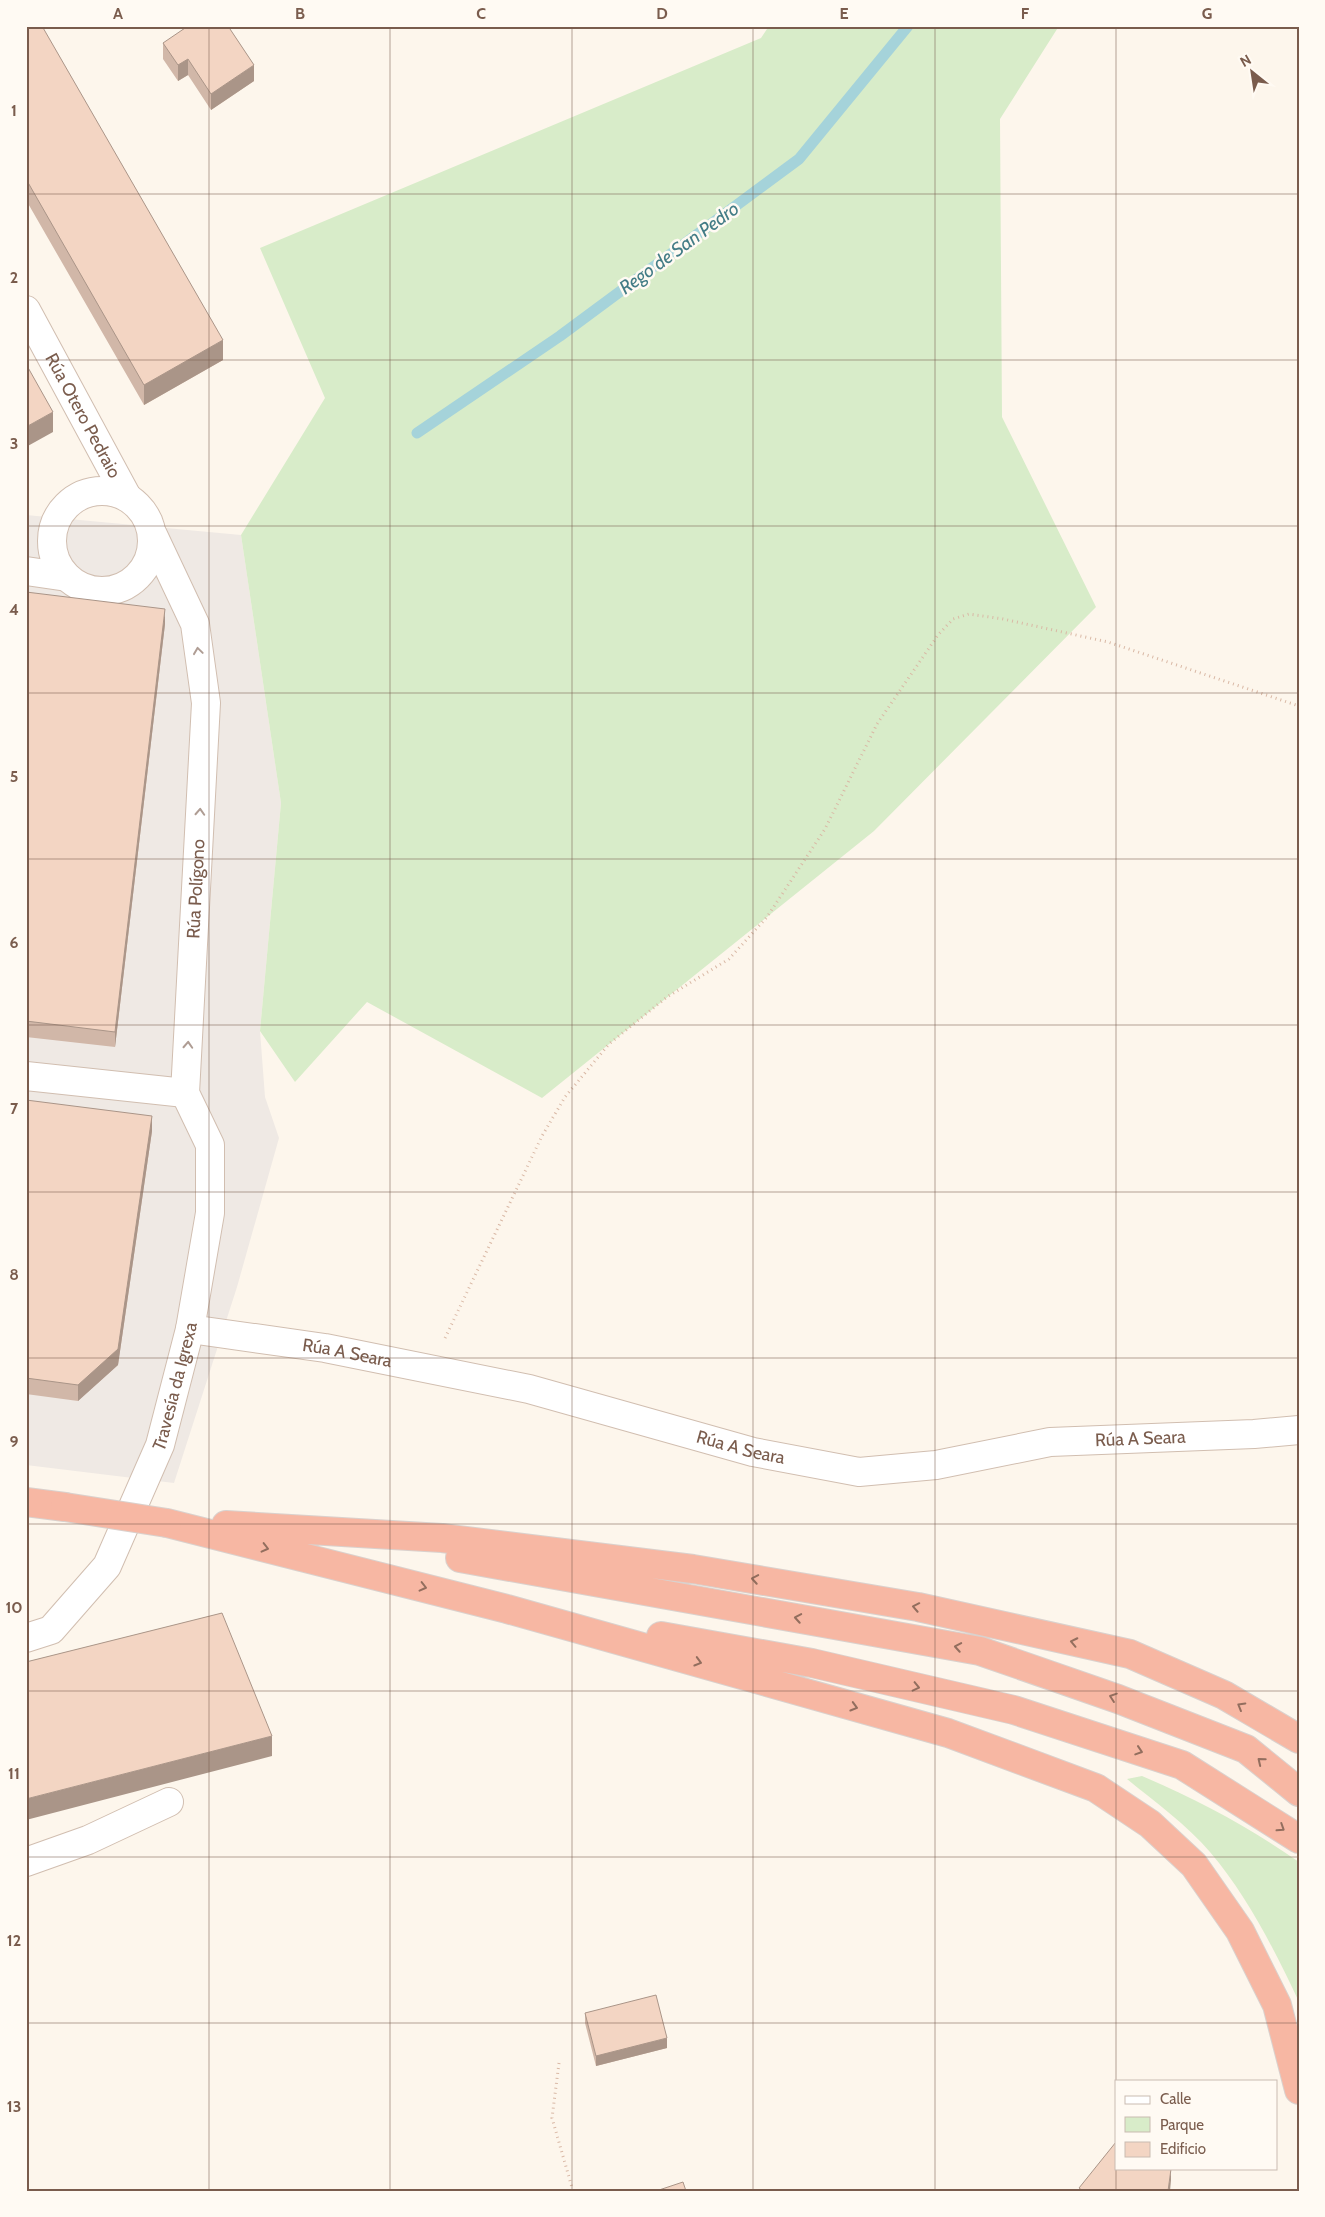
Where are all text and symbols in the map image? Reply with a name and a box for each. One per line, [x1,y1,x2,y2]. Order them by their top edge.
text: A [113,4,123,23]
text: B [295,4,305,23]
text: C [476,4,486,23]
text: D [656,4,668,23]
text: E [839,4,849,23]
text: F [1021,4,1030,23]
text: G [1202,4,1212,23]
north arrow [1228,48,1278,98]
text: N [1237,50,1254,71]
text: 1 [11,101,17,120]
water label: Rego de San Pedro [615,197,743,299]
text: 2 [10,268,18,287]
street label: Rúa Otero Pedraio [40,349,126,482]
text: 3 [10,434,18,453]
text: 4 [9,600,19,619]
one-way arrow [194,646,204,655]
text: 5 [10,767,18,786]
one-way arrow [195,808,206,816]
street label: Rúa Polígono [182,838,210,939]
text: 6 [10,933,19,952]
one-way arrow [182,1040,193,1048]
text: 7 [10,1099,19,1118]
text: 8 [9,1265,19,1284]
street label: Travesía da Igrexa [148,1320,202,1454]
street label: Rúa A Seara [301,1334,394,1372]
street label: Rúa A Seara [694,1426,787,1469]
street label: Rúa A Seara [1095,1426,1186,1451]
text: 9 [10,1432,19,1451]
one-way arrow [261,1542,270,1553]
one-way arrow [751,1575,760,1585]
one-way arrow [418,1582,426,1592]
text: 10 [5,1598,23,1617]
one-way arrow [911,1602,920,1613]
one-way arrow [794,1614,803,1624]
one-way arrow [1070,1637,1079,1648]
one-way arrow [954,1642,963,1652]
one-way arrow [693,1657,701,1667]
one-way arrow [912,1681,921,1692]
one-way arrow [1109,1693,1117,1703]
one-way arrow [850,1701,858,1711]
one-way arrow [1238,1702,1247,1712]
one-way arrow [1135,1745,1143,1755]
one-way arrow [1258,1759,1267,1767]
text: 11 [8,1764,20,1783]
one-way arrow [1276,1822,1285,1831]
text: 12 [7,1931,21,1950]
legend [1115,2080,1278,2170]
text: Calle [1160,2090,1191,2108]
text: 13 [7,2097,21,2116]
text: Parque [1160,2116,1204,2134]
text: Edificio [1160,2140,1206,2158]

